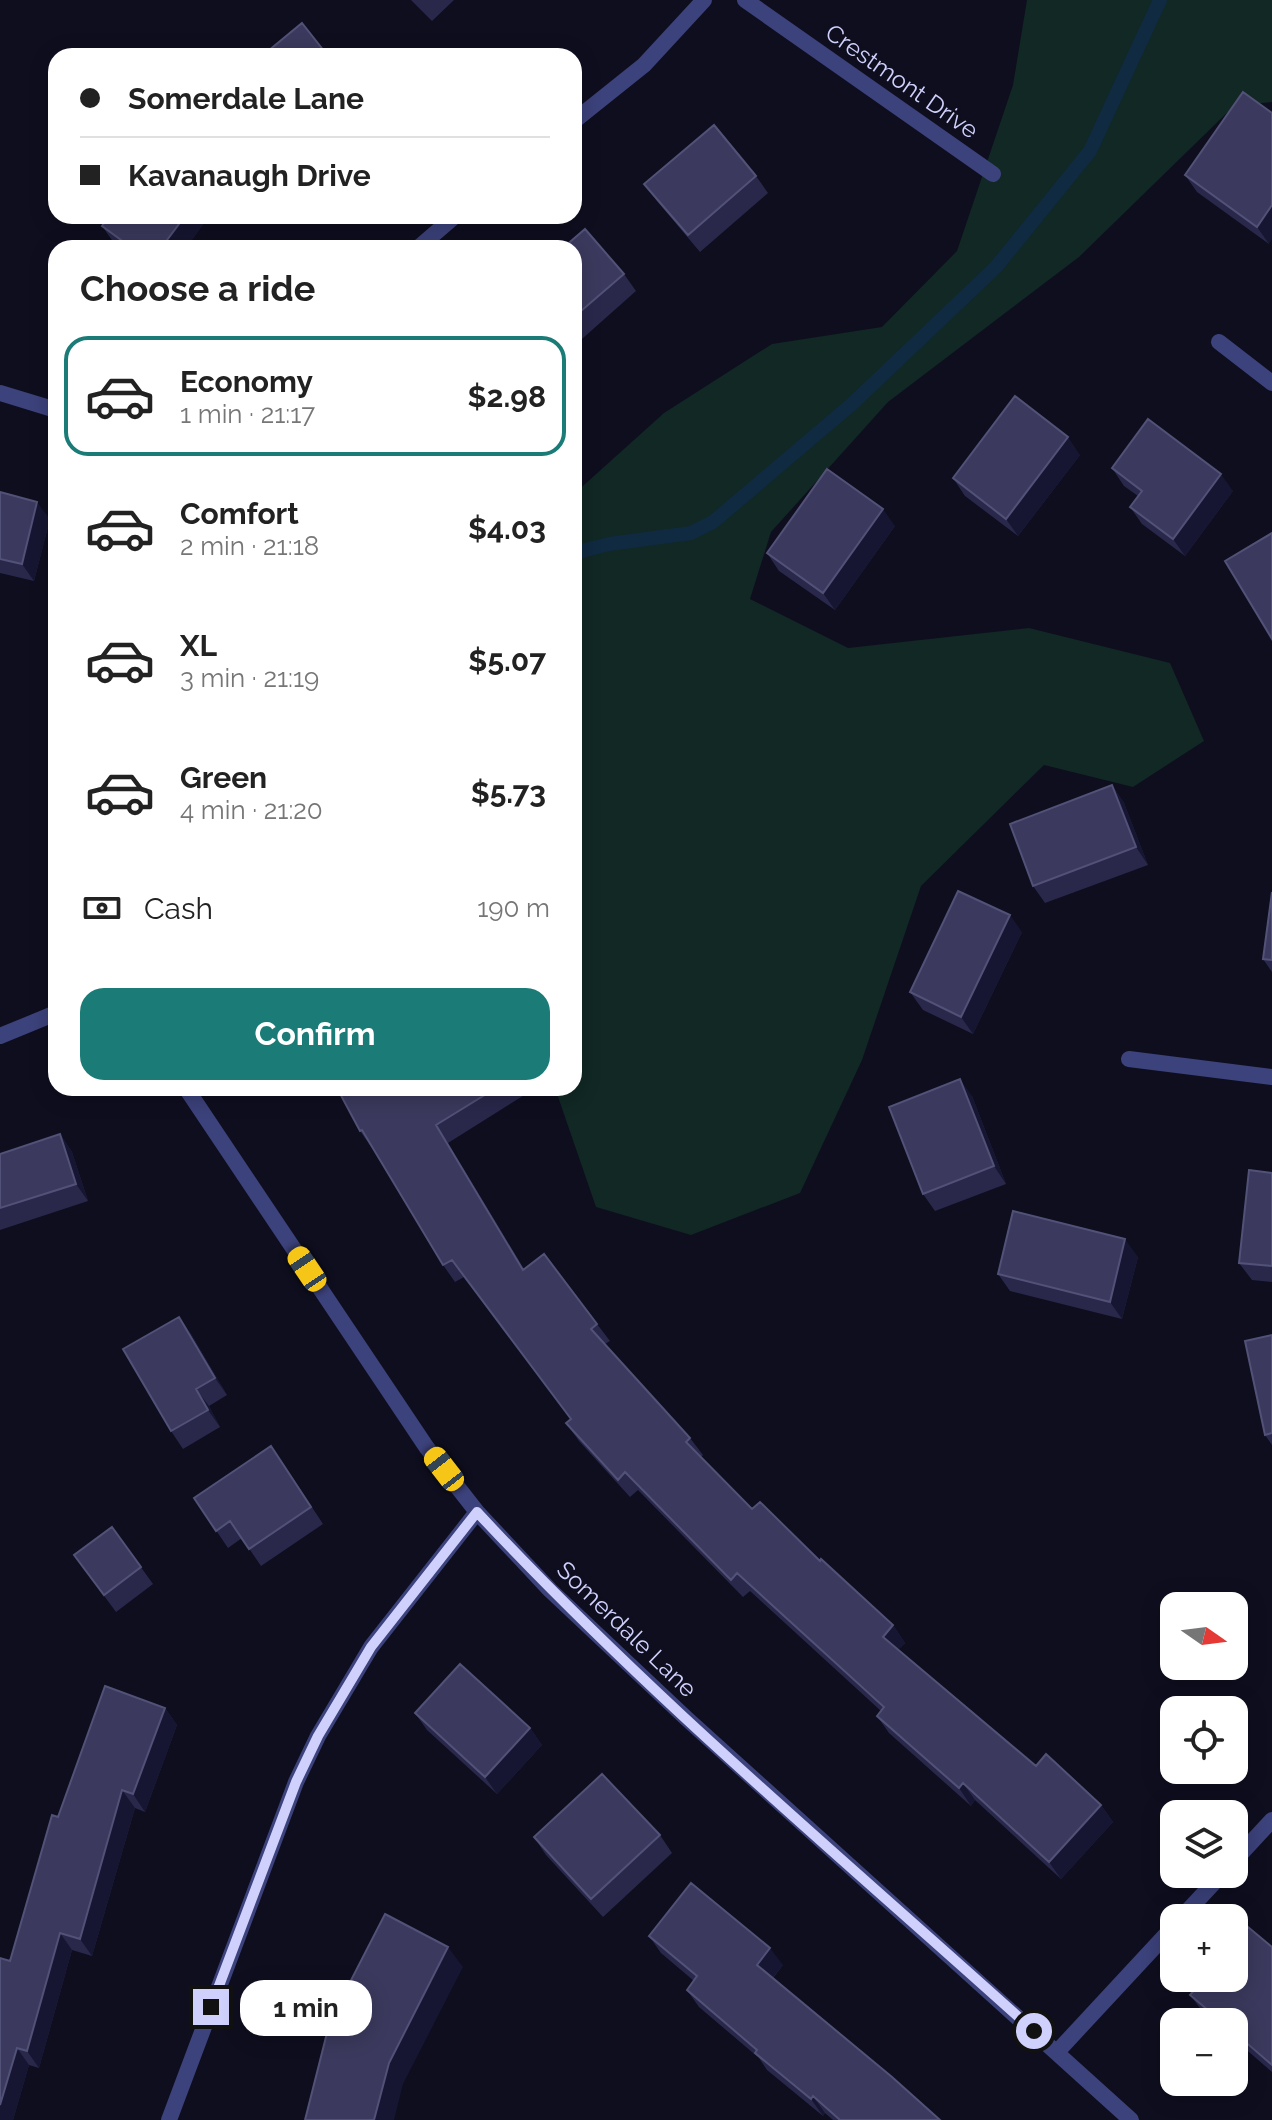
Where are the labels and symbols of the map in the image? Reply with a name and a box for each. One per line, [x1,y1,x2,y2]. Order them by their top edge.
street label: Crestmont Drive [820,18,984,144]
car [284,1242,330,1296]
car [420,1443,468,1495]
street label: Somerdale Lane [551,1555,703,1703]
north arrow [1160,1592,1248,1680]
callout: 1 min [239,1979,371,2035]
route end [193,1989,229,2025]
route start [1016,2013,1052,2049]

